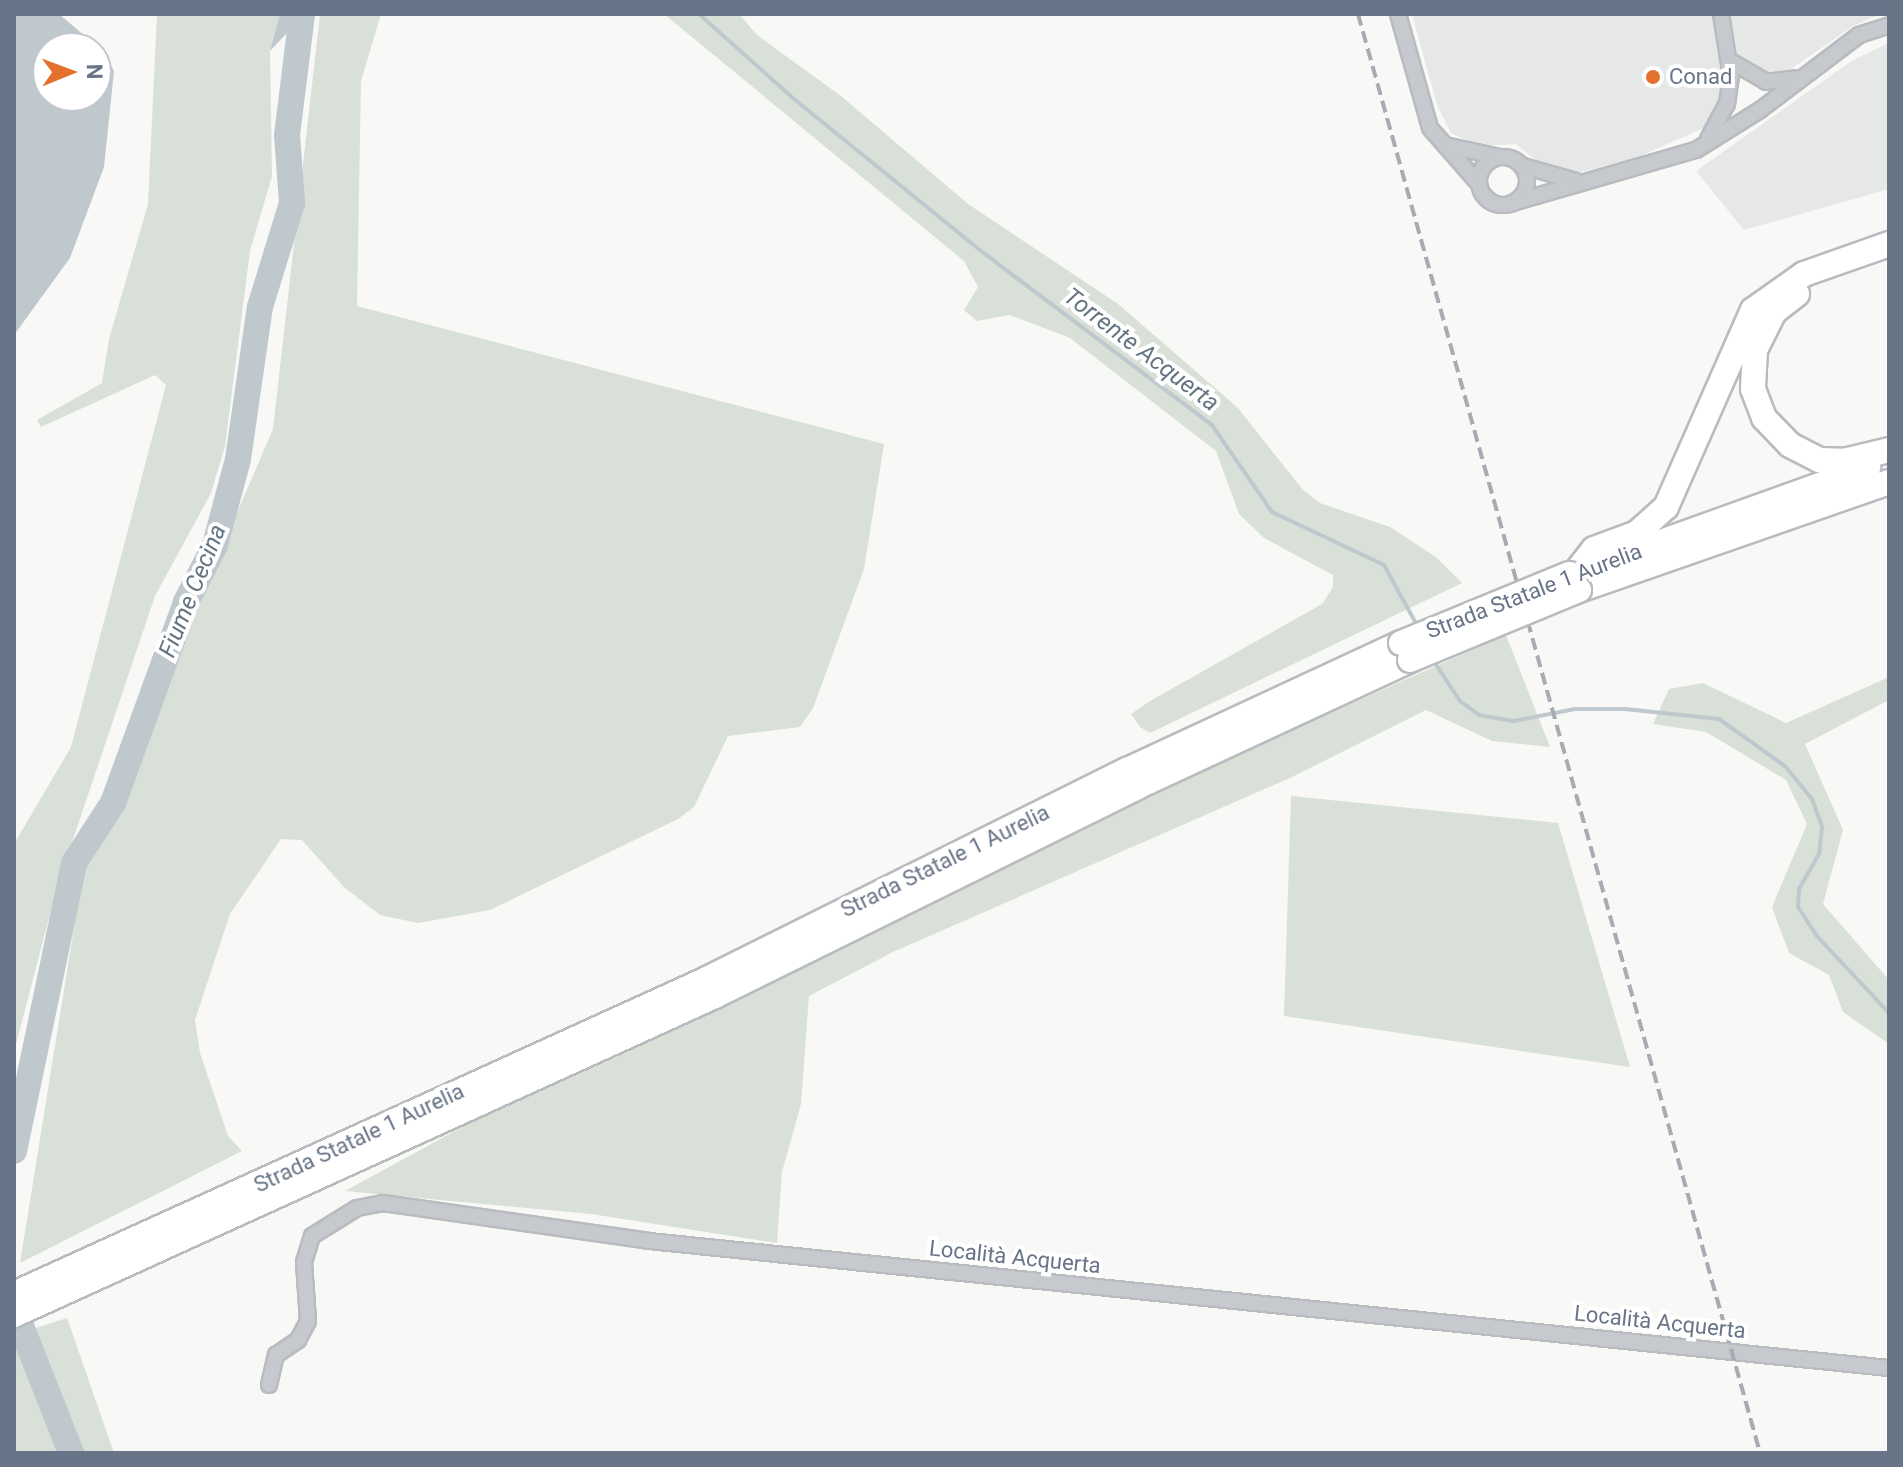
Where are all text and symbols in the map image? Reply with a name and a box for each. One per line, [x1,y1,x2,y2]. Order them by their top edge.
north arrow [32,32,112,112]
text: N [82,64,107,80]
place label: Conad [1669,64,1732,90]
marker: Conad [1644,68,1662,86]
water label: Torrente Acquerta [1058,282,1224,418]
water label: Fiume Cecina [153,520,233,662]
street label: Strada Statale 1 Aurelia [1423,538,1645,644]
street label: Strada Statale 1 Aurelia [836,799,1054,923]
street label: Strada Statale 1 Aurelia [250,1078,468,1198]
street label: Località Acquerta [928,1235,1102,1279]
street label: Località Acquerta [1573,1300,1747,1344]

